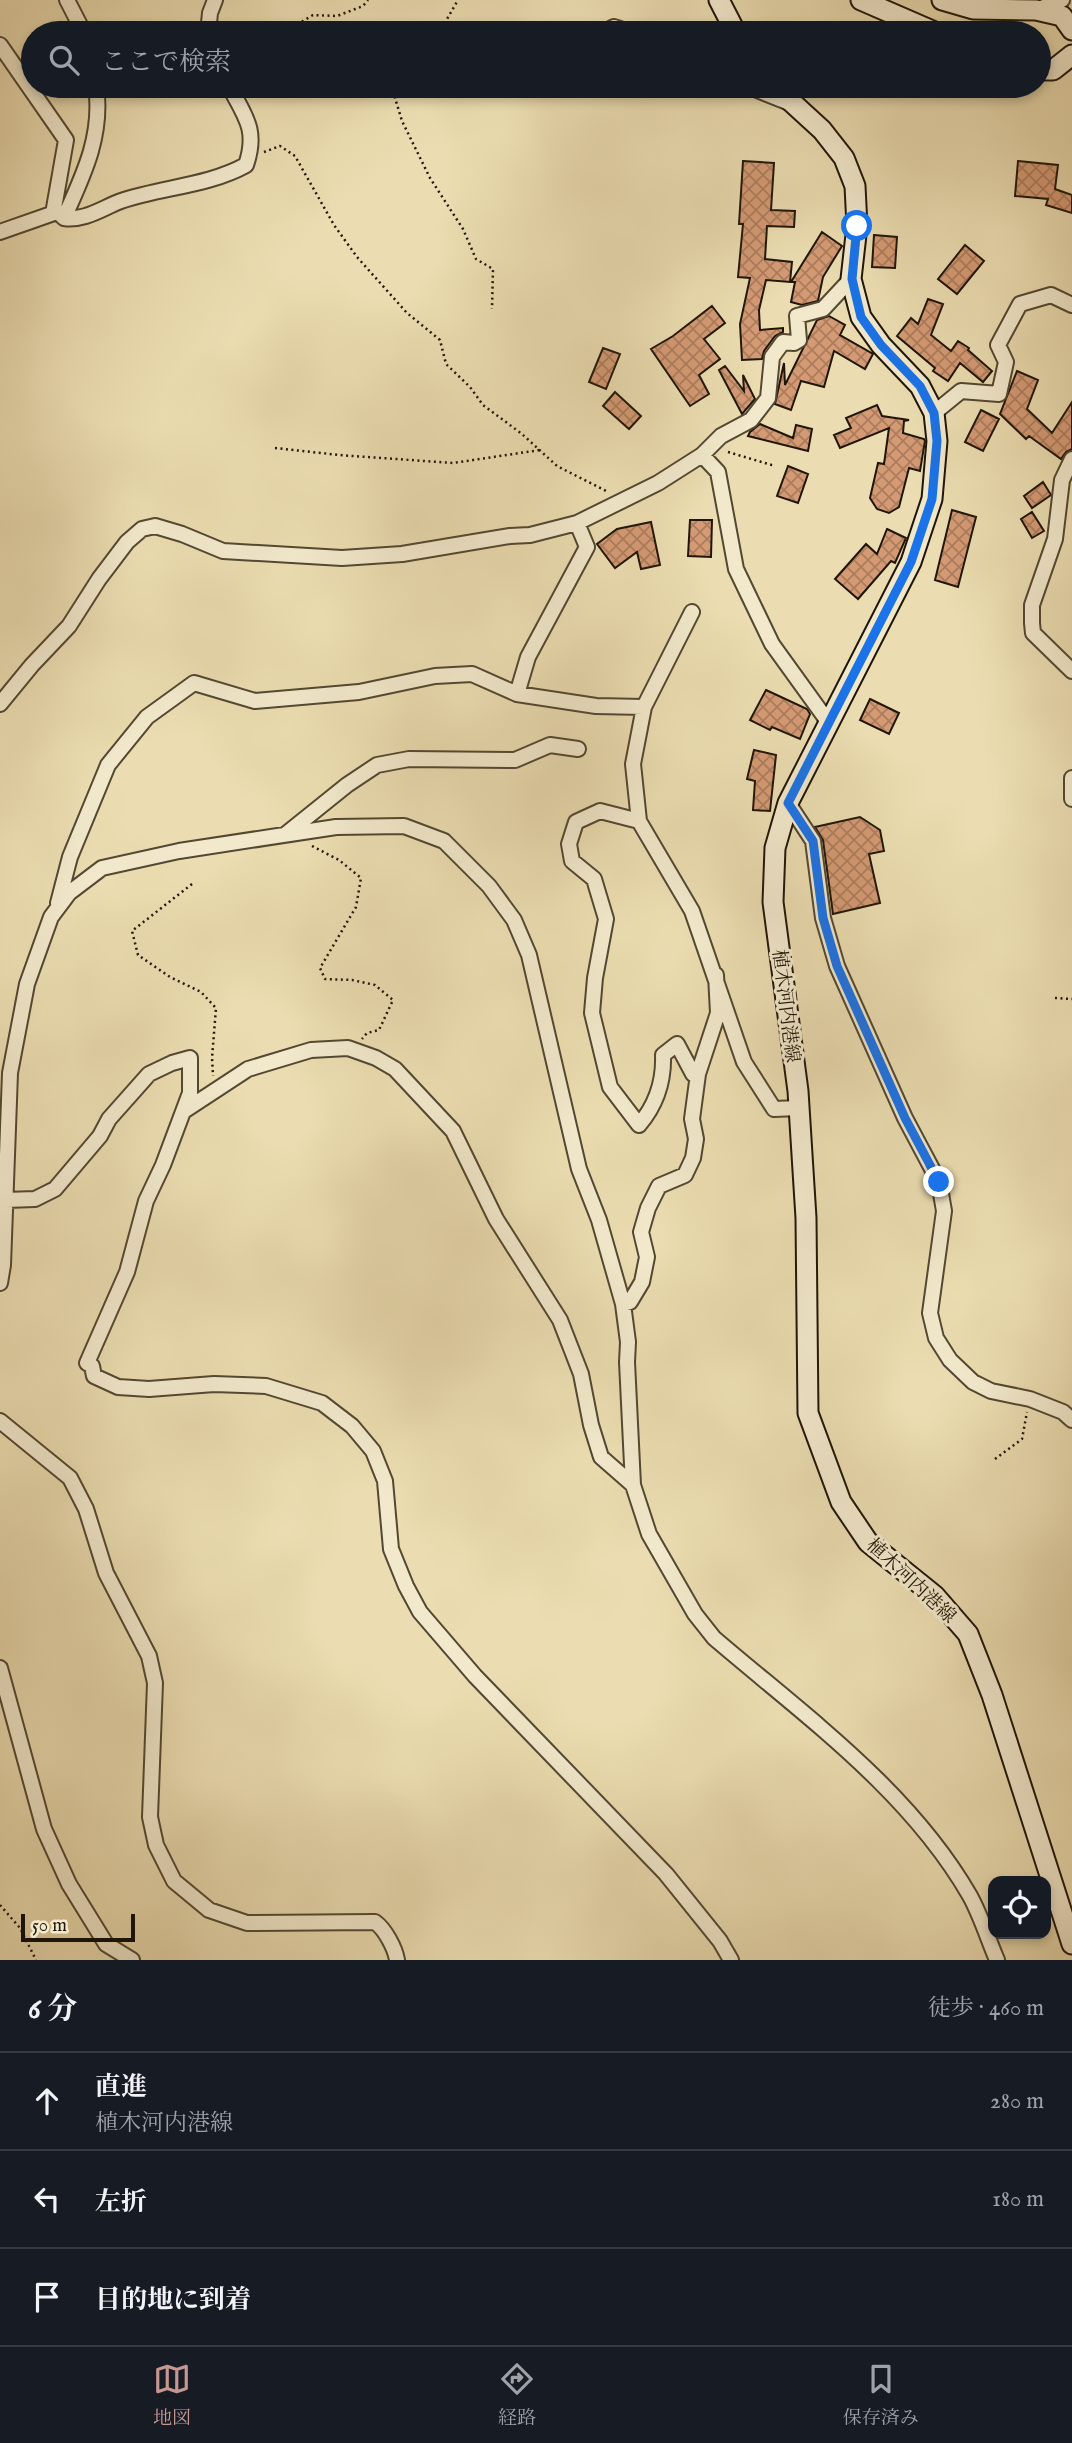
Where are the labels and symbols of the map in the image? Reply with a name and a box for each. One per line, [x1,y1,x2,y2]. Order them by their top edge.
route start [841,210,872,241]
street label: 植木河内港線 [766,948,804,1064]
route end [923,1166,954,1197]
street label: 植木河内港線 [861,1534,961,1629]
scale bar [21,1911,135,1943]

